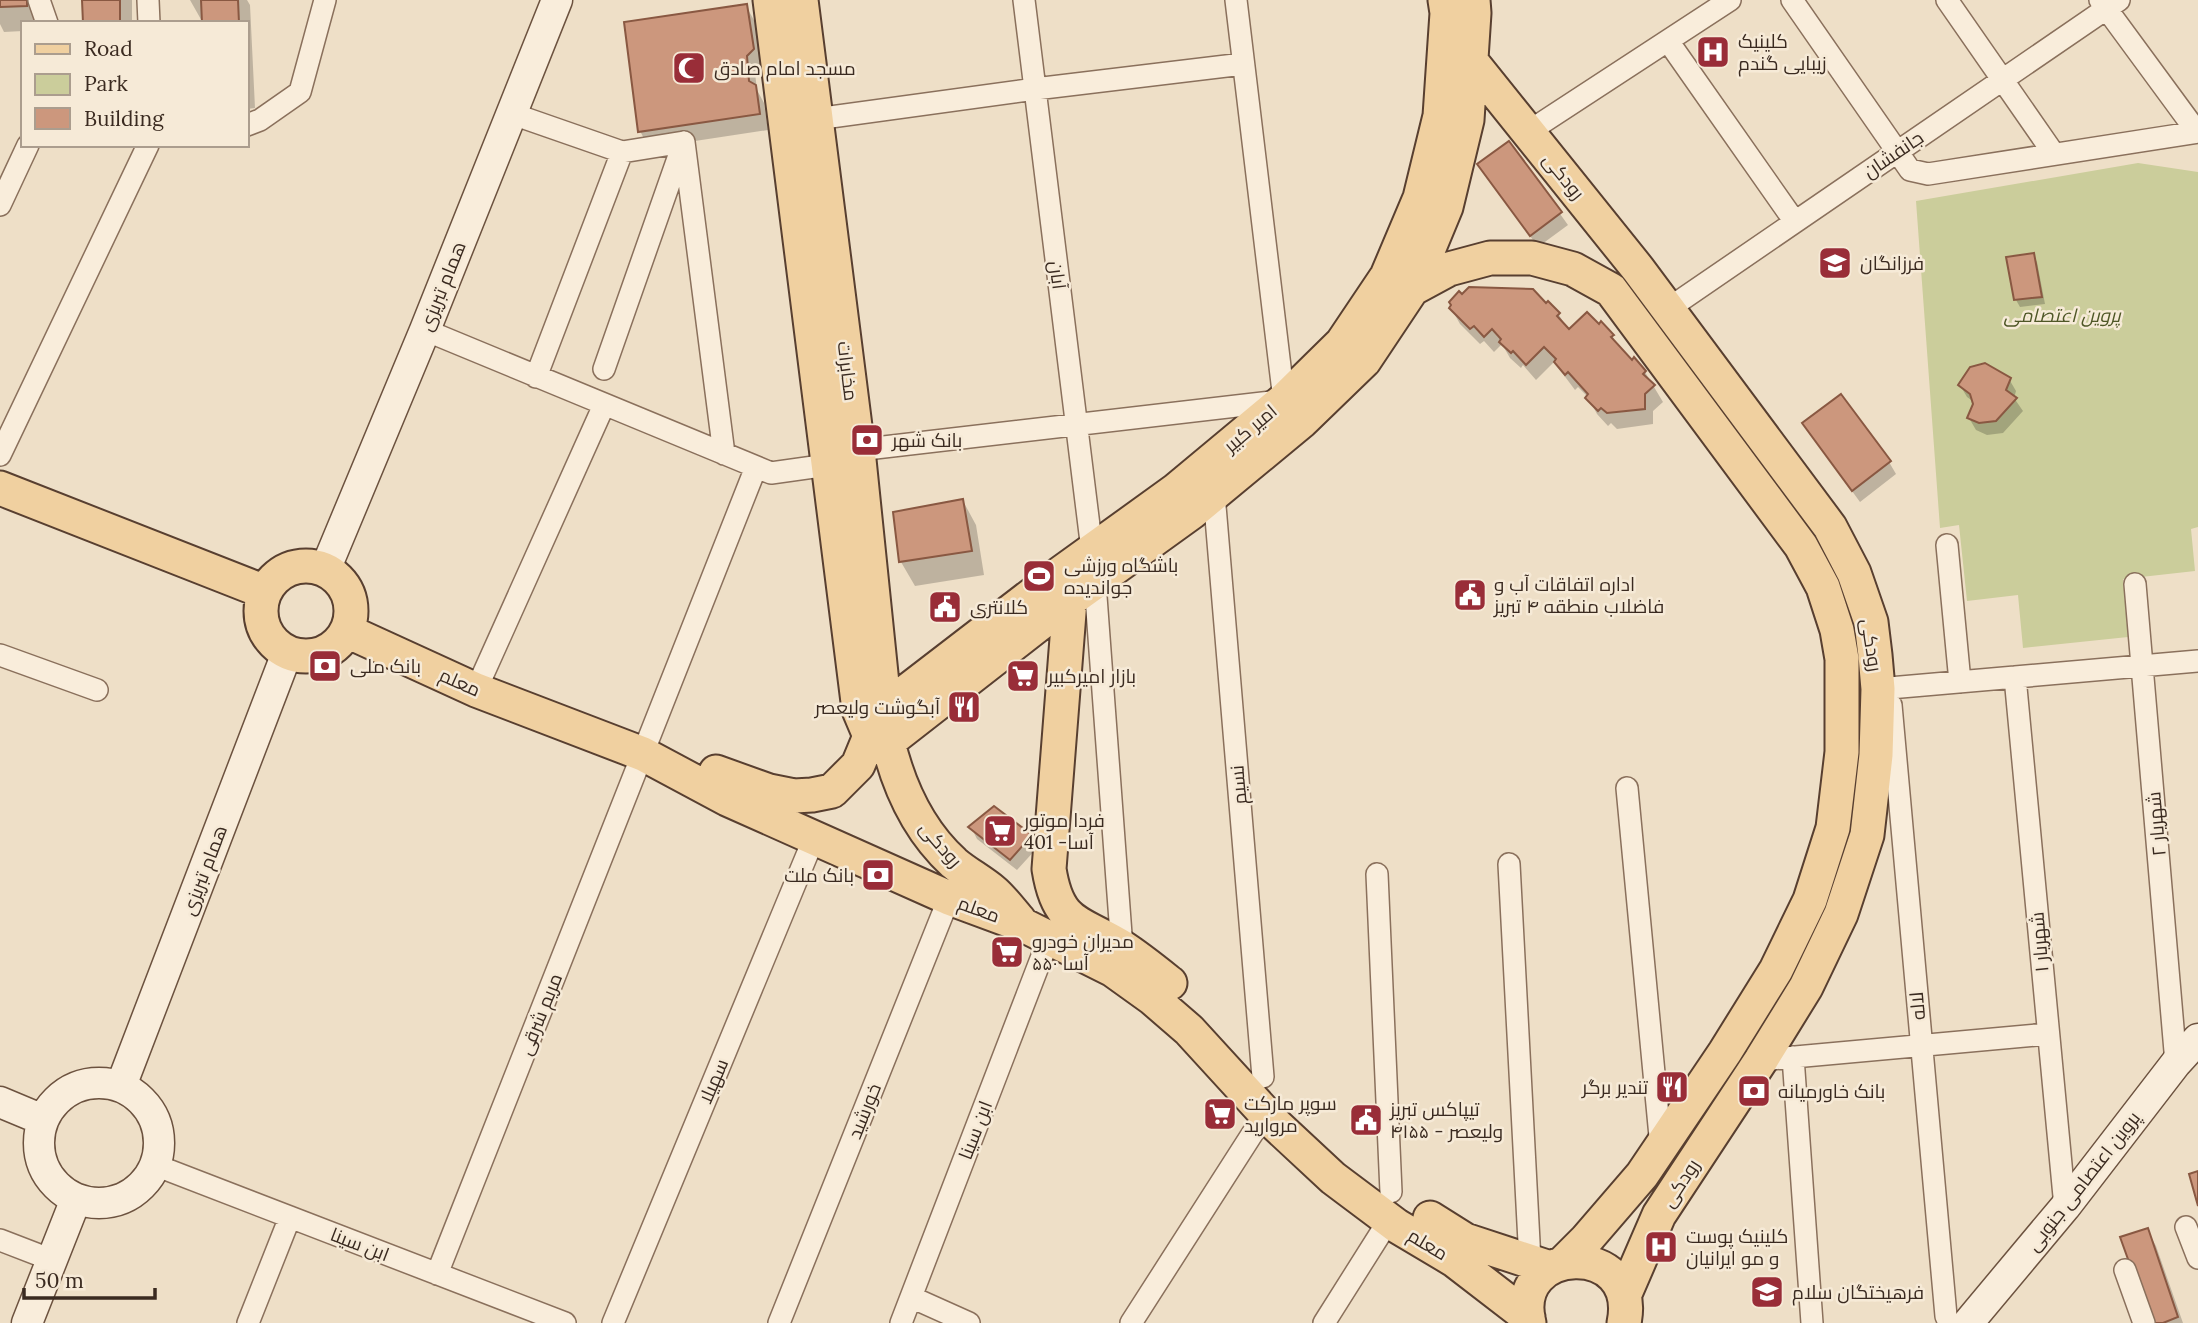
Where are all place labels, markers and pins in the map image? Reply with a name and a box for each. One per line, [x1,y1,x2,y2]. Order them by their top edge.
place label: کلینیک زیبایی گندم [1738,29,1827,77]
hospital icon: کلینیک زیبایی گندم [1694,33,1732,71]
mosque icon: مسجد امام صادق [670,49,708,87]
place label: مسجد امام صادق [714,56,856,82]
school or university icon: فرزانگان [1816,244,1854,282]
place label: فرزانگان [1860,251,1924,275]
bank icon: بانک شهر [848,421,886,459]
place label: بانک شهر [891,428,962,452]
place label: باشگاه ورزشی جواندیده [1064,553,1178,599]
sports icon: باشگاه ورزشی جواندیده [1020,557,1058,595]
place label: اداره اتفاقات آب و فاضلاب منطقه ۴ تبریز [1493,572,1664,618]
public building icon: اداره اتفاقات آب و فاضلاب منطقه ۴ تبریز [1451,576,1489,614]
public building icon: کلانتری [926,588,964,626]
place label: کلانتری [970,595,1028,619]
bank icon: بانک ملی [306,647,344,685]
place label: بانک ملی [350,654,421,678]
supermarket icon: بازار امیرکبیر [1004,657,1042,695]
place label: بازار امیرکبیر [1047,664,1136,688]
restaurant icon: آبگوشت ولیعصر [945,688,983,726]
place label: آبگوشت ولیعصر [814,695,940,719]
place label: فردا موتور 401 -آسا [1023,808,1105,854]
supermarket icon: فردا موتور 401 -آسا [981,812,1019,850]
bank icon: بانک ملت [859,856,897,894]
place label: بانک ملت [784,863,854,887]
place label: مدیران خودرو ۵۵۰ آسا [1032,929,1134,975]
supermarket icon: مدیران خودرو ۵۵۰ آسا [988,933,1026,971]
restaurant icon: تندیر برگر [1653,1068,1691,1106]
bank icon: بانک خاورمیانه [1735,1072,1773,1110]
place label: تندیر برگر [1581,1075,1648,1099]
place label: بانک خاورمیانه [1778,1079,1885,1103]
place label: سوپر مارکت مروارید [1244,1091,1337,1137]
supermarket icon: سوپر مارکت مروارید [1201,1095,1239,1133]
place label: تیپاکس تبریز ولیعصر - ۴۱۵۵ [1389,1097,1503,1143]
public building icon: تیپاکس تبریز ولیعصر - ۴۱۵۵ [1347,1101,1385,1139]
place label: کلینیک پوست و مو ایرانیان [1686,1224,1788,1270]
hospital icon: کلینیک پوست و مو ایرانیان [1642,1228,1680,1266]
school or university icon: فرهیختگان سلام [1748,1273,1786,1311]
place label: فرهیختگان سلام [1792,1280,1924,1306]

